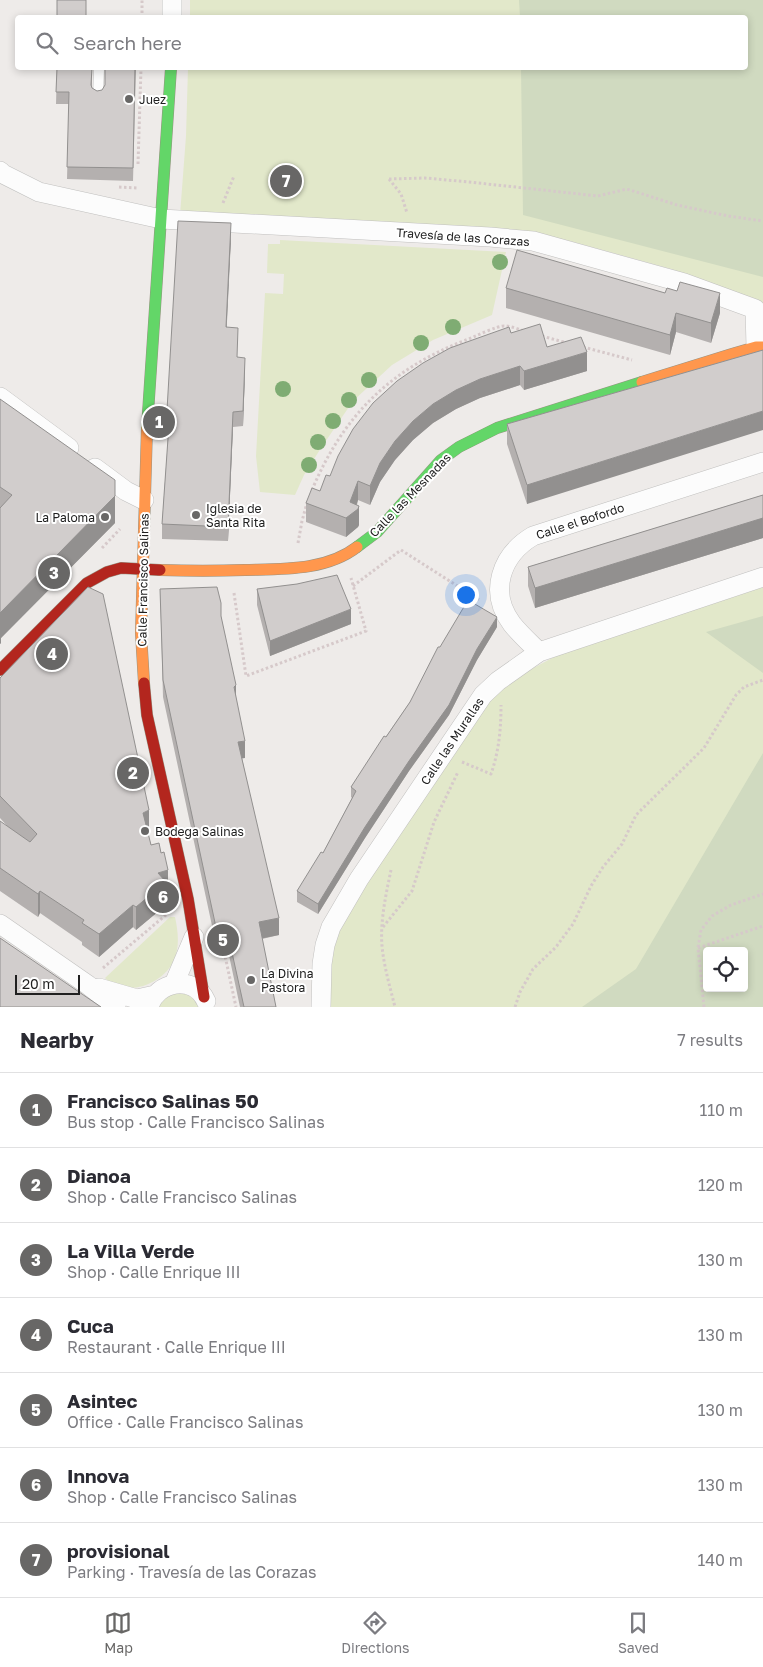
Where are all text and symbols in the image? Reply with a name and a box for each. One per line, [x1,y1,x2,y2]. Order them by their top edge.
search box [15,15,748,70]
icon: search [33,29,61,57]
text: Search here [73,31,182,54]
place label: Juez [139,92,166,107]
marker: Juez [123,93,135,105]
pin: 7 [270,162,302,200]
street label: Travesía de las Corazas [396,225,530,249]
pin: 1 [143,403,175,441]
street label: Calle las Mesnadas [366,450,454,540]
street label: Calle el Bofordo [534,500,626,542]
place label: Iglesia de Santa Rita [206,501,265,530]
marker: Iglesia de Santa Rita [190,509,202,521]
place label: La Paloma [35,510,95,525]
marker: La Paloma [99,511,111,523]
street label: Calle Francisco Salinas [134,513,152,647]
pin: 3 [38,554,70,592]
your location [453,582,479,608]
pin: 4 [36,635,68,673]
street label: Calle las Murallas [417,694,487,788]
pin: 2 [117,754,149,792]
place label: Bodega Salinas [155,824,244,839]
marker: Bodega Salinas [139,825,151,837]
pin: 6 [147,878,179,916]
pin: 5 [207,921,239,959]
map controls [703,947,748,992]
button: locate [703,947,748,992]
place label: La Divina Pastora [261,966,313,995]
scale bar [15,972,80,995]
marker: La Divina Pastora [245,974,257,986]
text: 20 m [22,975,55,992]
text: Nearby [20,1027,94,1053]
text: 7 results [677,1030,743,1050]
text: Francisco Salinas 50 [67,1089,259,1112]
text: 1 [32,1100,40,1120]
text: 110 m [699,1100,743,1120]
text: Bus stop · Calle Francisco Salinas [67,1112,325,1132]
text: Dianoa [67,1164,131,1187]
text: 2 [31,1175,41,1195]
text: 120 m [698,1175,743,1195]
text: Shop · Calle Francisco Salinas [67,1187,297,1207]
text: La Villa Verde [67,1239,195,1262]
text: 3 [31,1250,41,1270]
text: 130 m [698,1250,743,1270]
text: Shop · Calle Enrique III [67,1262,241,1282]
text: Cuca [67,1314,114,1337]
text: 4 [31,1325,41,1345]
text: 130 m [698,1325,743,1345]
text: Restaurant · Calle Enrique III [67,1337,286,1357]
text: Asintec [67,1389,137,1412]
text: 5 [31,1400,41,1420]
text: 130 m [698,1400,743,1420]
text: Office · Calle Francisco Salinas [67,1412,303,1432]
text: Innova [67,1464,129,1487]
text: 6 [31,1475,41,1495]
text: 130 m [698,1475,743,1495]
text: Shop · Calle Francisco Salinas [67,1487,297,1507]
text: provisional [67,1539,170,1562]
text: 7 [32,1550,40,1570]
text: 140 m [697,1550,743,1570]
text: Parking · Travesía de las Corazas [67,1562,316,1582]
tab: Map [104,1609,133,1656]
tab: Directions [341,1609,410,1656]
tab: Saved [618,1609,659,1656]

